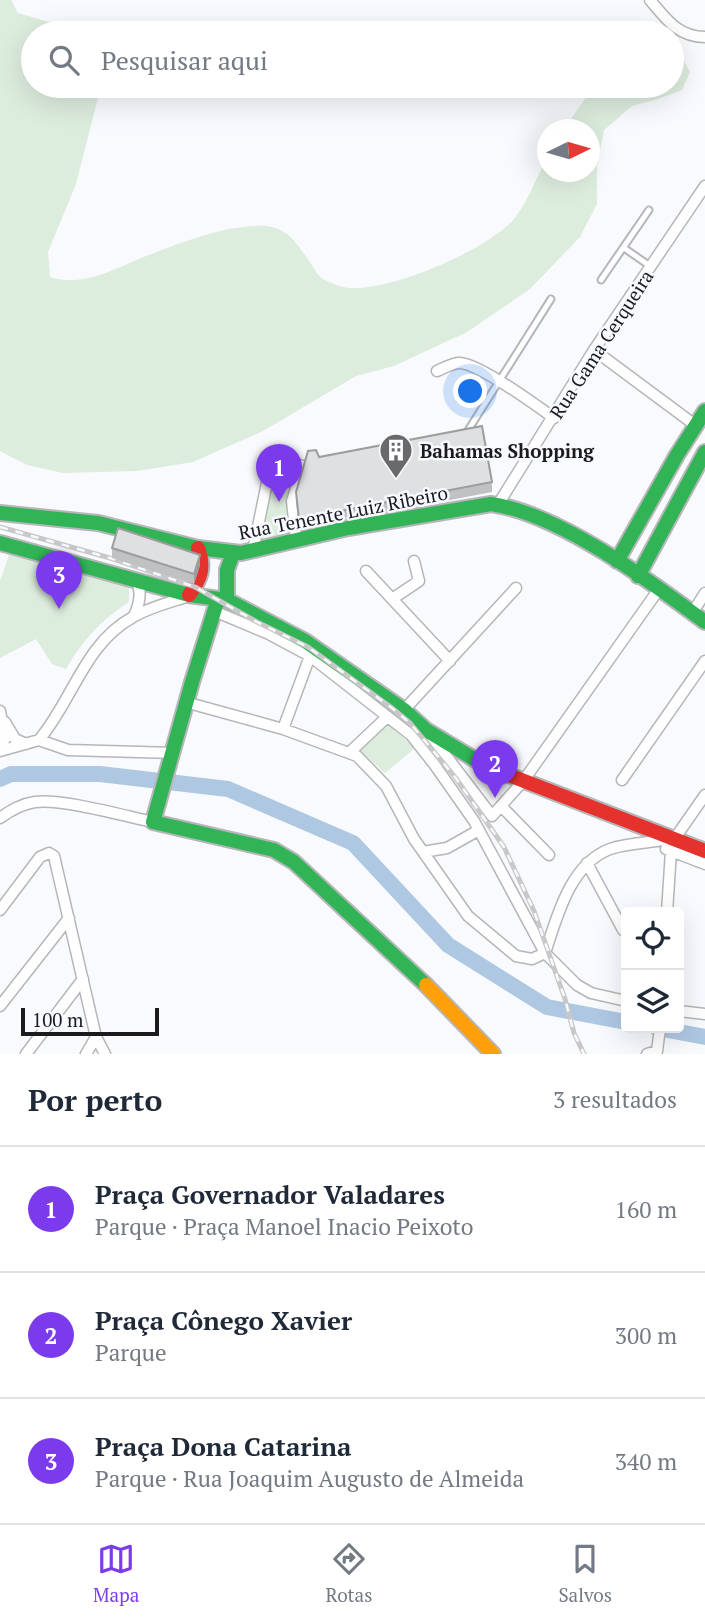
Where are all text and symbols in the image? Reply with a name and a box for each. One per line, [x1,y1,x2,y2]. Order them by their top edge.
search box [21,21,684,98]
icon: search [45,41,83,79]
text: Pesquisar aqui [101,43,268,77]
north arrow [537,119,600,182]
street label: Rua Gama Cerqueira [544,264,659,423]
your location [453,374,487,408]
building icon: Bahamas Shopping [377,431,415,480]
place label: Bahamas Shopping [420,438,595,463]
pin: 1 [256,444,302,502]
street label: Rua Tenente Luiz Ribeiro [236,479,450,545]
pin: 3 [36,551,82,609]
pin: 2 [472,740,518,798]
map controls [621,907,684,1033]
button: locate [621,907,684,970]
button: layers [621,970,684,1033]
scale bar [21,1005,159,1037]
text: 100 m [32,1007,83,1032]
text: Por perto [28,1080,162,1120]
text: 3 resultados [553,1084,677,1115]
text: Praça Governador Valadares [95,1177,445,1211]
text: 1 [45,1194,58,1225]
text: 160 m [615,1194,677,1225]
text: Parque · Praça Manoel Inacio Peixoto [95,1211,474,1242]
text: Praça Cônego Xavier [95,1303,352,1337]
text: 2 [45,1320,58,1351]
text: 300 m [615,1320,677,1351]
text: Parque [95,1337,167,1368]
text: Praça Dona Catarina [95,1429,351,1463]
text: 3 [45,1446,58,1477]
text: 340 m [615,1446,677,1477]
text: Parque · Rua Joaquim Augusto de Almeida [95,1463,524,1494]
tab: Mapa [93,1540,139,1607]
tab: Rotas [325,1540,372,1607]
tab: Salvos [558,1540,612,1607]

